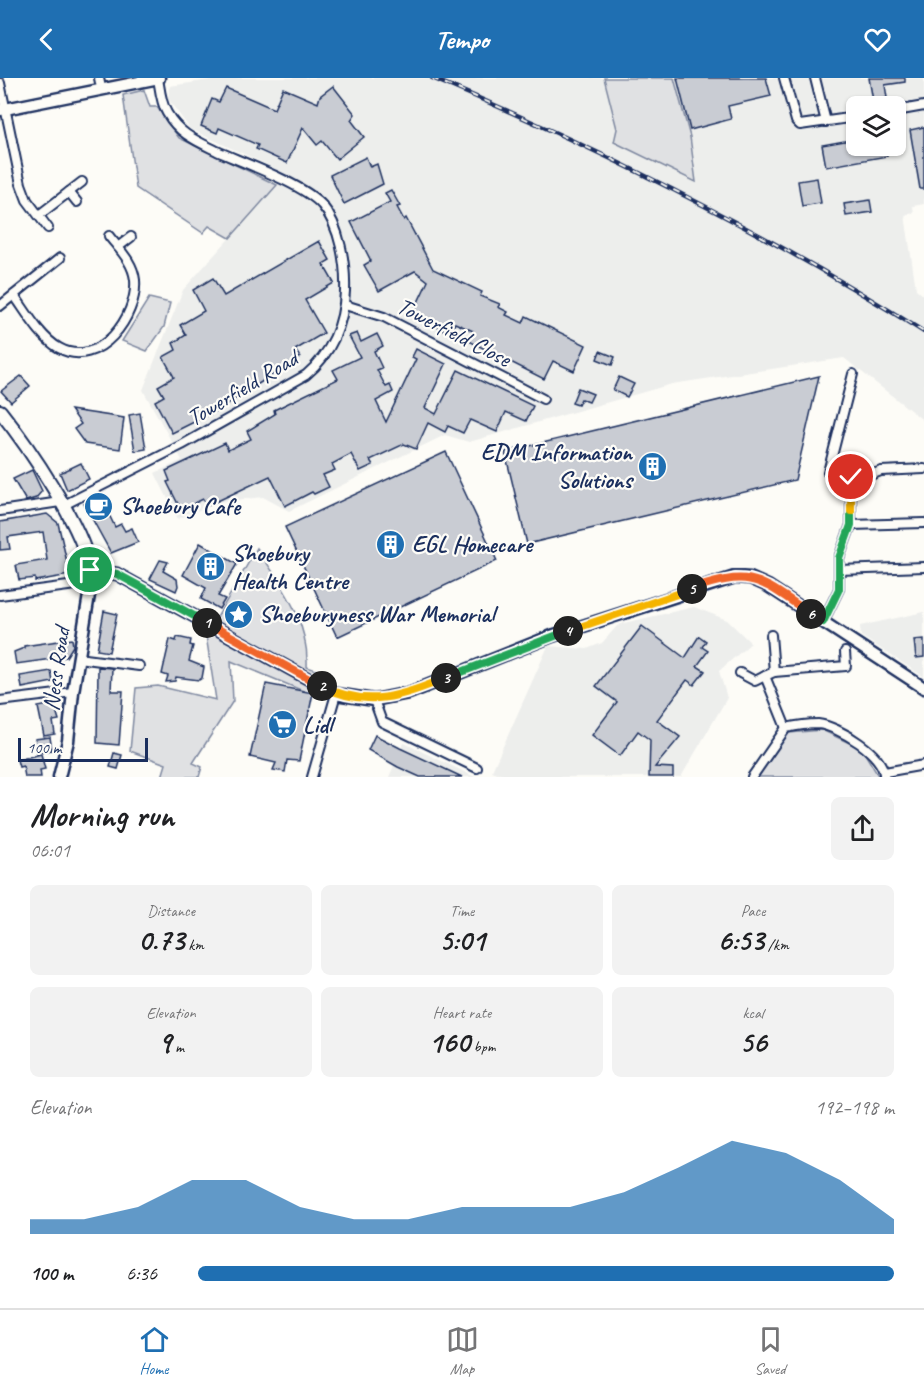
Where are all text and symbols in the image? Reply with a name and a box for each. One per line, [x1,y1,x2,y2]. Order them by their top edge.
text: Tempo [435,22,489,56]
icon: back [30,23,63,56]
icon: heart [861,23,894,56]
map controls [846,96,906,156]
button: layers [846,96,906,156]
street label: Towerfield Close [392,291,518,374]
street label: Towerfield Road [181,341,306,433]
place label: EDM Information Solutions [481,437,635,495]
building icon: EDM Information Solutions [637,450,669,482]
pin [825,451,876,502]
icon: check [834,460,867,493]
cafe icon: Shoebury Cafe [83,490,115,522]
place label: Shoebury Cafe [120,491,242,521]
building icon: EGL Homecare [375,528,407,560]
place label: EGL Homecare [412,529,534,559]
place label: Shoebury Health Centre [232,538,350,596]
pin [64,544,115,595]
building icon: Shoebury Health Centre [195,551,227,583]
icon: arrive [73,553,106,586]
pin: 5 [677,574,707,604]
text: 5 [689,579,695,599]
place icon: Shoeburyness War Memorial [222,598,254,630]
place label: Shoeburyness War Memorial [259,599,499,629]
pin: 6 [796,599,826,629]
text: 6 [807,604,815,624]
pin: 1 [192,608,222,638]
text: 1 [203,613,211,633]
pin: 4 [553,616,583,646]
text: 4 [564,621,572,641]
street label: Ness Road [35,622,77,713]
pin: 3 [431,663,461,693]
text: 3 [442,668,450,688]
pin: 2 [307,671,337,701]
text: 2 [318,676,326,696]
supermarket icon: Lidl [266,709,298,741]
place label: Lidl [303,710,337,740]
scale bar [18,735,148,762]
text: 100 m [27,738,61,758]
text: Morning run [30,794,174,836]
button: share [831,797,894,860]
text: 06:01 [30,838,70,863]
text: Distance [147,901,195,921]
text: Time [450,901,474,921]
text: Pace [741,901,765,921]
text: 0.73 [138,921,184,959]
text: 5:01 [439,921,485,959]
text: 6:53 [717,921,764,959]
text: km [184,935,204,955]
text: /km [764,935,789,955]
text: Elevation [146,1003,196,1023]
text: Heart rate [433,1003,491,1023]
text: kcal [742,1003,764,1023]
text: 9 [158,1023,171,1061]
text: 160 [429,1023,470,1061]
text: 56 [739,1023,767,1061]
text: m [171,1037,184,1057]
text: bpm [470,1037,495,1057]
text: Elevation [30,1095,92,1120]
text: 192–198 m [815,1095,894,1120]
text: 100 m [30,1261,73,1286]
text: 6:36 [126,1261,157,1286]
tab: Home [138,1323,171,1379]
tab: Map [446,1323,479,1379]
tab: Saved [754,1323,787,1379]

